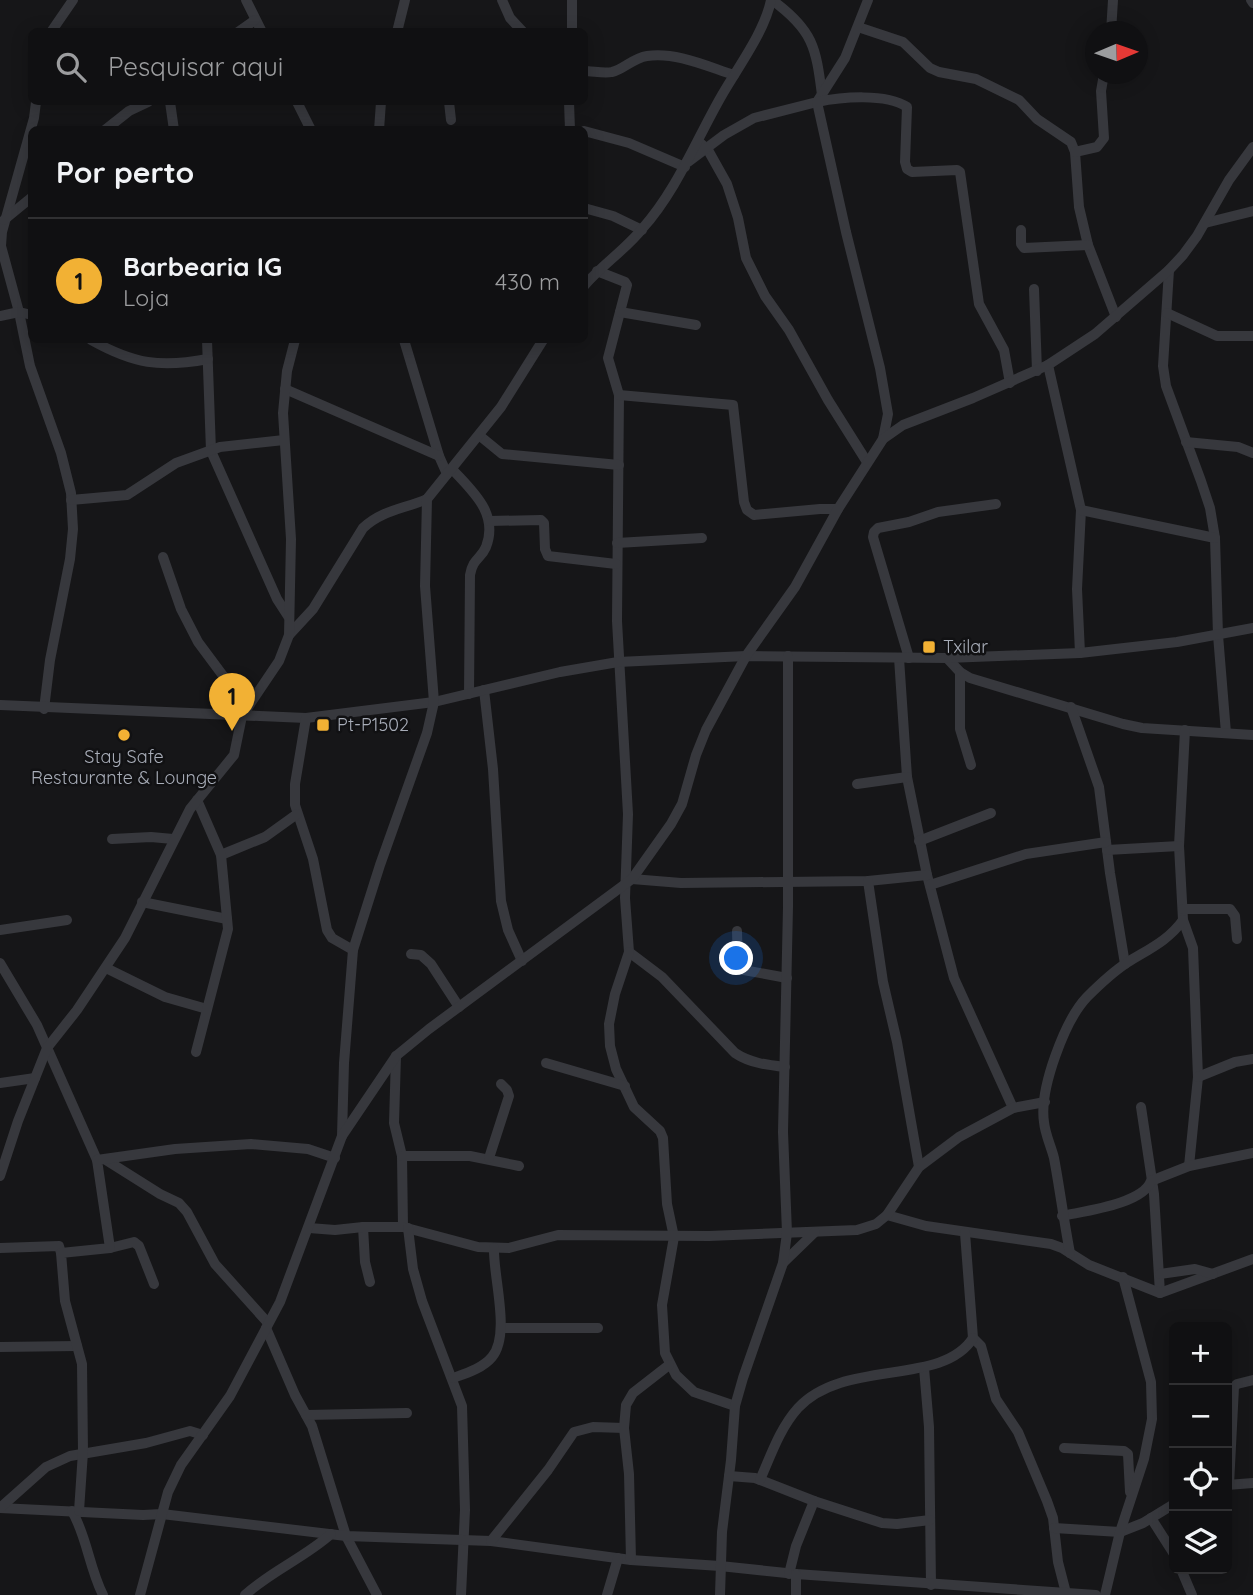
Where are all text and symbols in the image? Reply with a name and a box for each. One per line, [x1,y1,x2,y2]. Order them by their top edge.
north arrow [1085,21,1148,84]
search box [28,28,588,105]
icon: search [52,48,90,86]
text: Pesquisar aqui [108,50,283,83]
text: Por perto [56,153,194,191]
text: Barbearia IG [123,250,282,283]
text: 1 [75,267,83,296]
text: 430 m [495,267,560,296]
text: Loja [123,283,169,312]
place label: Txilar [943,635,988,658]
marker: Txilar [921,639,937,655]
pin: 1 [209,673,255,731]
place label: Pt-P1502 [337,713,409,736]
marker: Pt-P1502 [315,717,331,733]
marker: Stay Safe Restaurante & Lounge [116,727,132,743]
place label: Stay Safe Restaurante & Lounge [31,745,217,789]
your location [719,941,753,975]
map controls [1169,1322,1232,1574]
button: + [1169,1322,1232,1385]
button: − [1169,1385,1232,1448]
button: locate [1169,1448,1232,1511]
button: layers [1169,1511,1232,1574]

